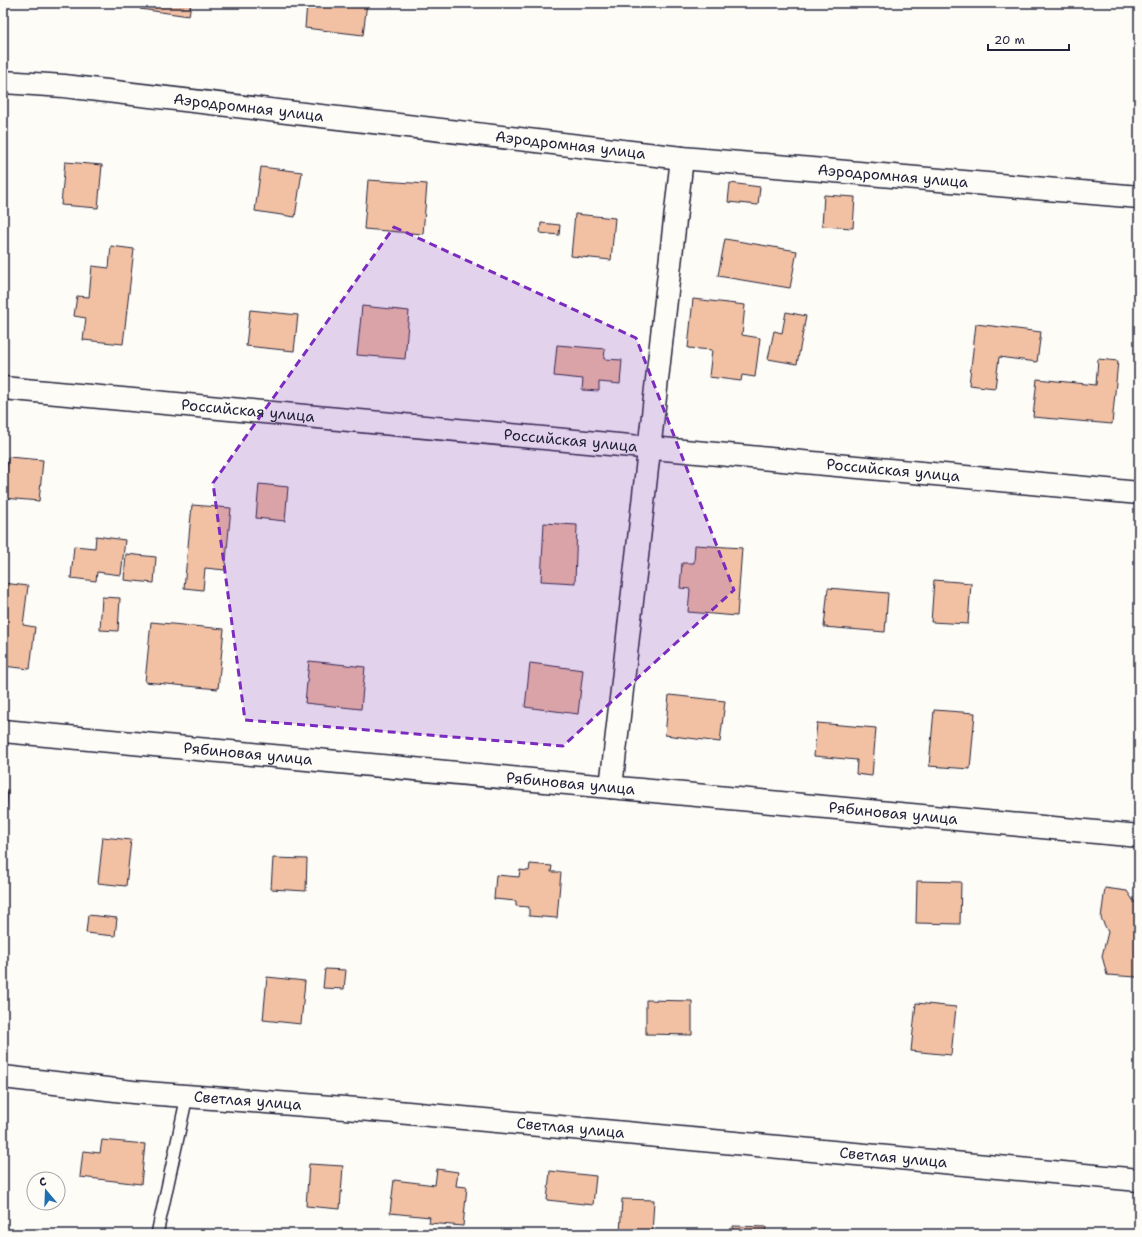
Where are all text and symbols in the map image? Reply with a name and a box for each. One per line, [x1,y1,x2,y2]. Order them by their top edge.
scale bar [988,26,1069,52]
text: 20 m [994,32,1025,48]
street label: Аэродромная улица [172,89,326,126]
street label: Аэродромная улица [494,126,647,164]
street label: Аэродромная улица [817,160,970,192]
street label: Российская улица [180,395,316,427]
street label: Российская улица [503,424,639,457]
street label: Российская улица [825,454,962,486]
street label: Рябиновая улица [183,738,314,770]
street label: Рябиновая улица [505,768,637,799]
street label: Рябиновая улица [828,797,959,829]
street label: Светлая улица [193,1087,303,1115]
street label: Светлая улица [516,1113,626,1143]
street label: Светлая улица [838,1143,949,1172]
north arrow [26,1171,66,1211]
text: С [37,1174,49,1190]

